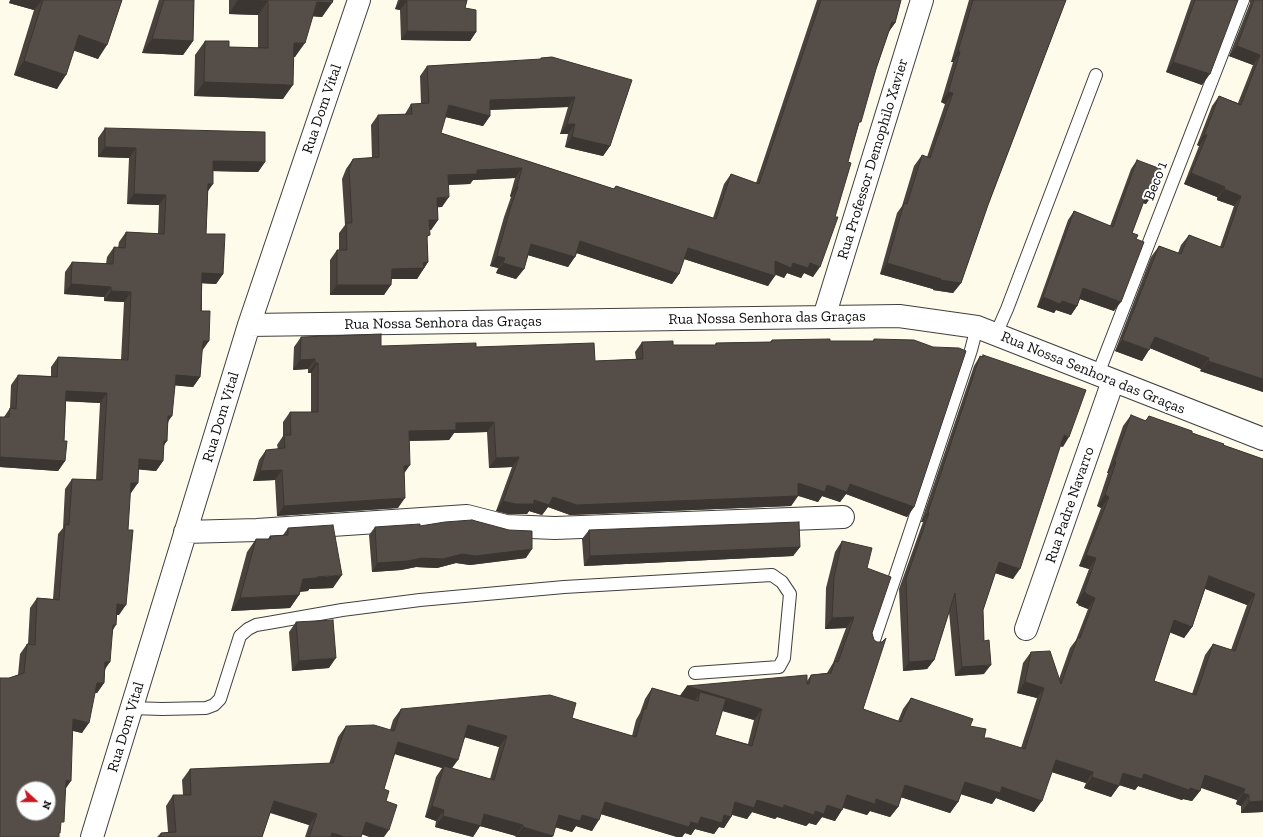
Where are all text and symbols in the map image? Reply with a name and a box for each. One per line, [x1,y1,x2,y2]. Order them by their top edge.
street label: Rua Professor Demophilo Xavier [834,56,912,262]
street label: Rua Dom Vital [298,62,346,156]
street label: Beco 1 [1140,159,1172,203]
street label: Rua Nossa Senhora das Graças [668,307,866,329]
street label: Rua Nossa Senhora das Graças [344,312,542,334]
street label: Rua Nossa Senhora das Graças [998,328,1188,418]
street label: Rua Dom Vital [199,370,243,464]
street label: Rua Padre Navarro [1042,444,1098,566]
street label: Rua Dom Vital [104,680,148,774]
north arrow [16,781,56,821]
text: N [39,799,54,811]

